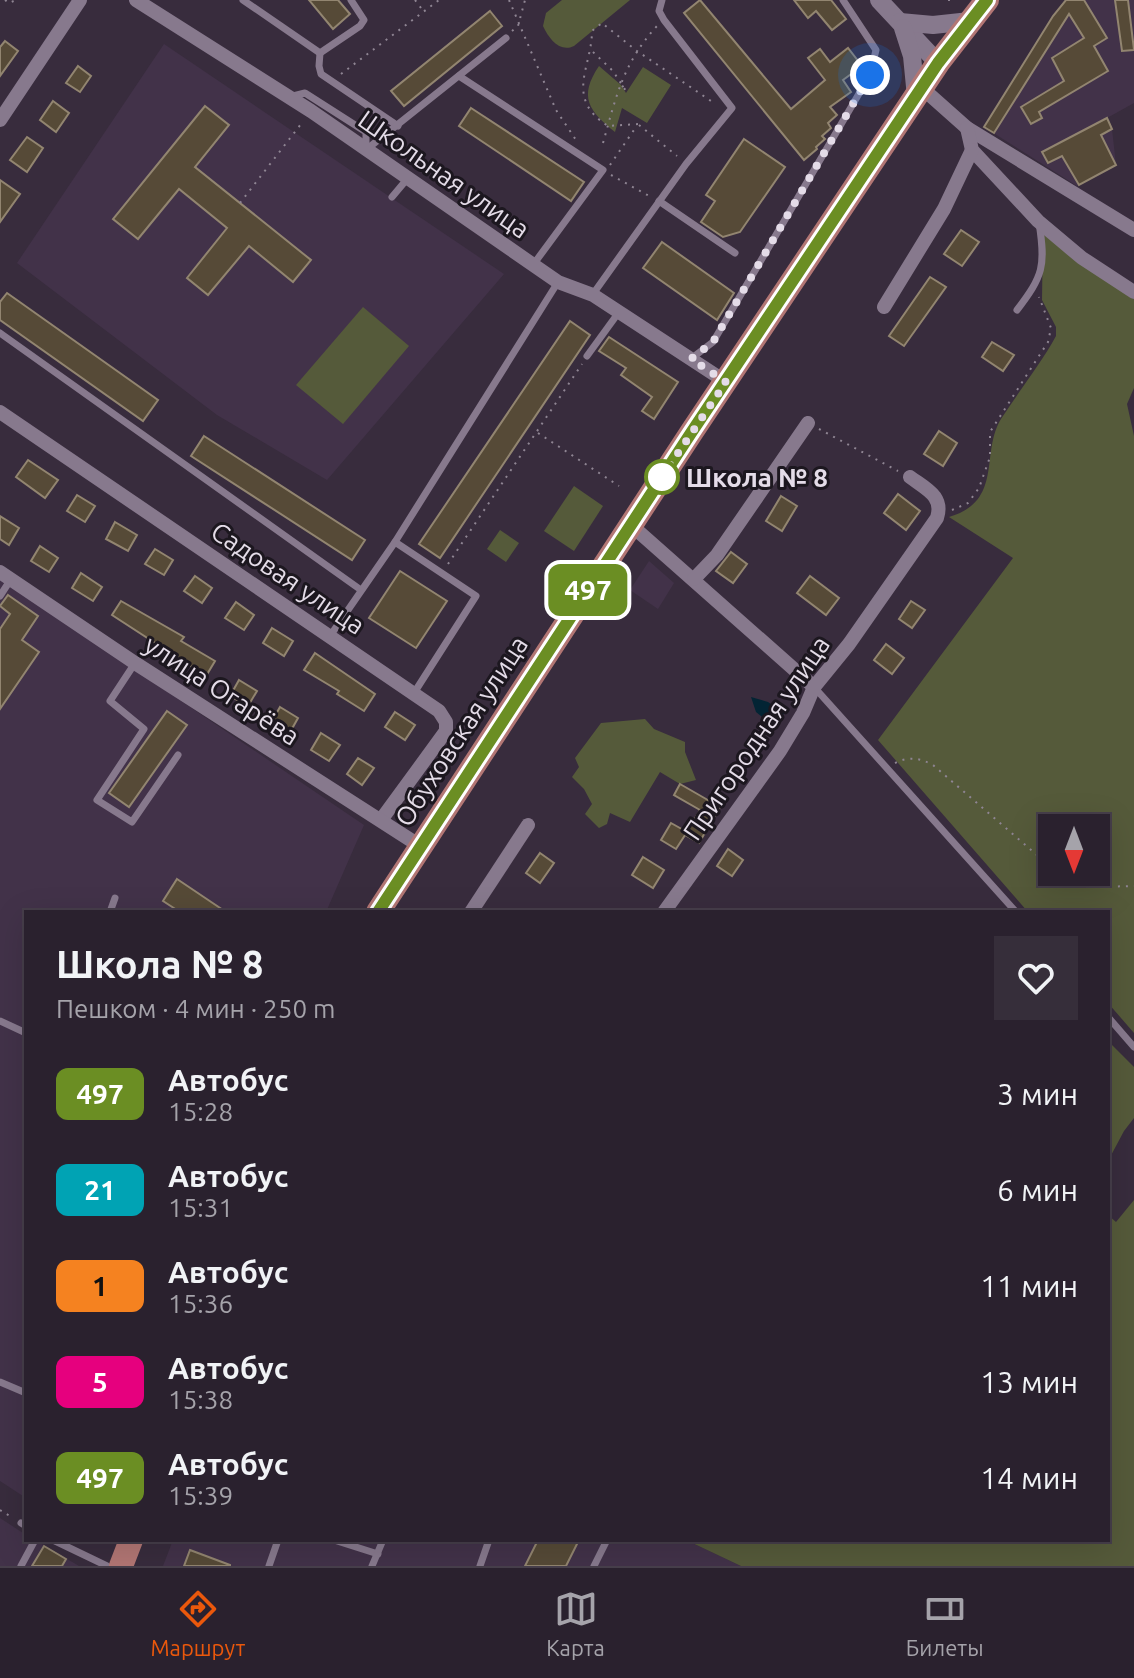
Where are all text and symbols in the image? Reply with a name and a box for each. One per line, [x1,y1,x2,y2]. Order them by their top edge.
your location [850,55,890,95]
street label: Школьная улица [353,104,535,244]
marker: Школа № 8 [645,460,679,494]
place label: Школа № 8 [686,463,828,492]
street label: Садовая улица [206,516,370,640]
line badge: 497 [542,564,634,616]
text: 497 [564,574,612,605]
street label: улица Огарёва [139,629,305,751]
street label: Обуховская улица [389,631,533,831]
street label: Пригородная улица [677,631,835,845]
north arrow [1038,814,1110,886]
map controls [1038,814,1110,886]
button: heart [994,936,1078,1020]
text: Школа № 8 [56,943,263,985]
text: Пешком · 4 мин · 250 m [56,994,335,1023]
text: Автобус [168,1063,288,1097]
text: 3 мин [997,1077,1078,1111]
text: 497 [76,1078,124,1109]
text: 15:28 [168,1097,233,1126]
text: Автобус [168,1159,288,1193]
text: 6 мин [997,1173,1078,1207]
text: 21 [84,1174,116,1205]
text: 15:31 [168,1193,233,1222]
text: Автобус [168,1255,288,1289]
text: 11 мин [980,1269,1078,1303]
text: 1 [92,1270,108,1301]
text: 15:36 [168,1289,233,1318]
text: Автобус [168,1351,288,1385]
text: 13 мин [980,1365,1078,1399]
text: 5 [92,1366,108,1397]
text: 15:38 [168,1385,233,1414]
text: Автобус [168,1447,288,1481]
text: 14 мин [980,1461,1078,1495]
text: 497 [76,1462,124,1493]
text: 15:39 [168,1481,233,1510]
tab: Маршрут [150,1587,245,1660]
tab: Карта [546,1587,605,1660]
tab: Билеты [906,1587,984,1660]

